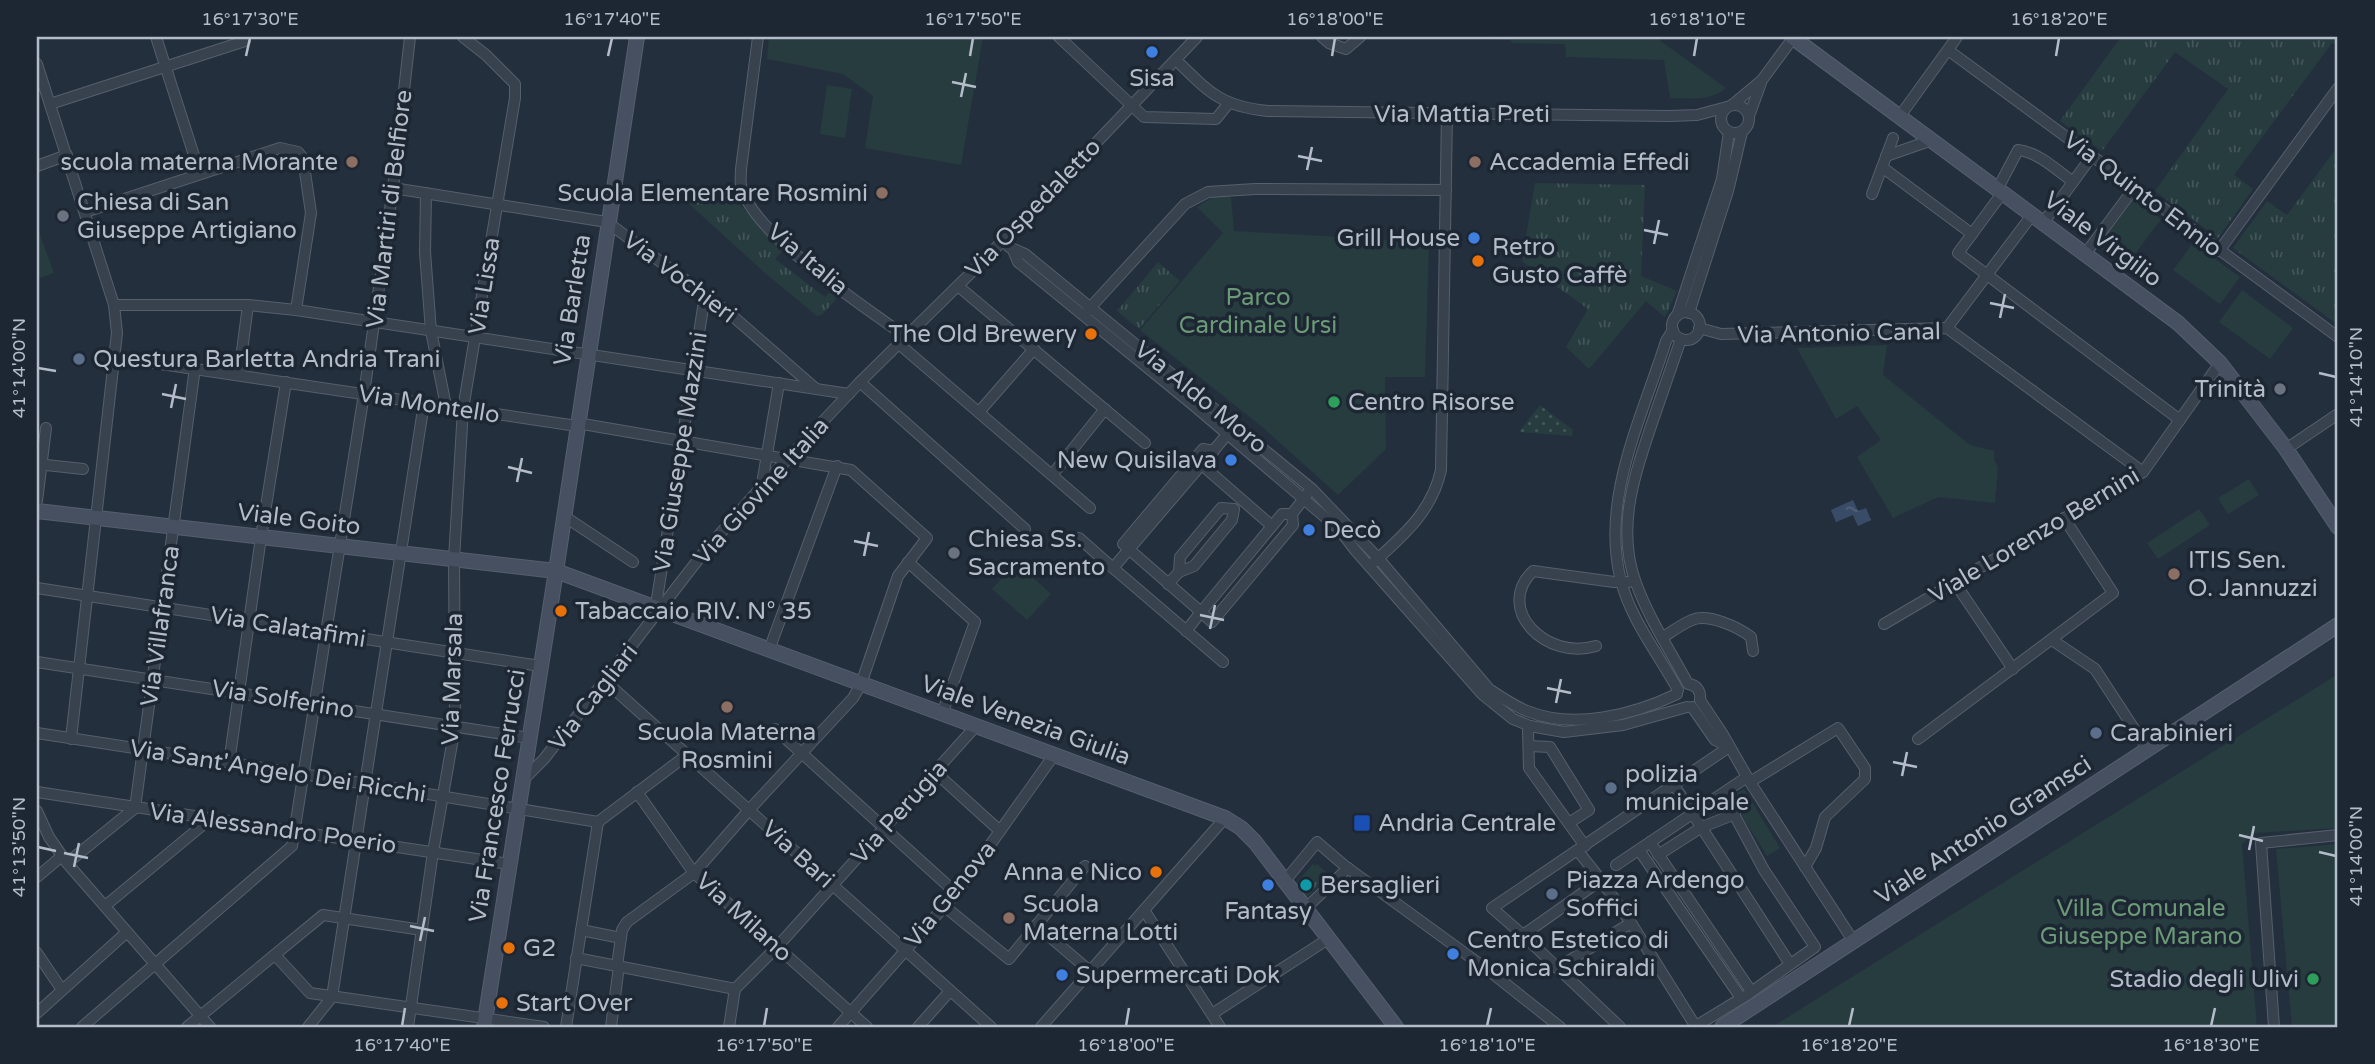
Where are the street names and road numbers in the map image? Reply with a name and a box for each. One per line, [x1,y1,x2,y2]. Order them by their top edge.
street label: Via Martiri di Belfiore [360,88,419,330]
street label: Via Mattia Preti [1374,100,1550,129]
street label: Via Quinto Ennio [2058,125,2228,263]
street label: Via Ospedaletto [959,133,1107,284]
street label: Viale Virgilio [2038,186,2168,293]
street label: Via Italia [761,217,854,302]
street label: Via Vochieri [617,225,742,329]
street label: Via Barletta [548,232,597,368]
street label: Via Lissa [462,235,507,337]
street label: Via Antonio Canal [1737,317,1941,350]
street label: Via Giuseppe Mazzini [647,330,714,574]
street label: Via Aldo Moro [1128,335,1273,460]
street label: Via Montello [356,379,502,430]
street label: Via Giovine Italia [688,412,835,571]
street label: Viale Lorenzo Bernini [1924,461,2145,610]
street label: Viale Goito [236,498,362,541]
street label: Via Villafranca [135,544,186,708]
street label: Via Calatafimi [208,601,368,654]
street label: Via Marsala [436,612,469,746]
street label: Via Cagliari [543,638,644,757]
street label: Via Francesco Ferrucci [463,667,532,925]
street label: Viale Venezia Giulia [917,669,1134,772]
street label: Via Solferino [210,674,356,725]
street label: Via Sant'Angelo Dei Ricchi [128,734,428,809]
street label: Viale Antonio Gramsci [1870,750,2097,911]
street label: Via Perugia [845,754,954,870]
street label: Via Alessandro Poerio [148,797,398,860]
street label: Via Bari [755,814,840,894]
street label: Via Genova [899,835,1002,954]
street label: Via Milano [689,867,798,968]

